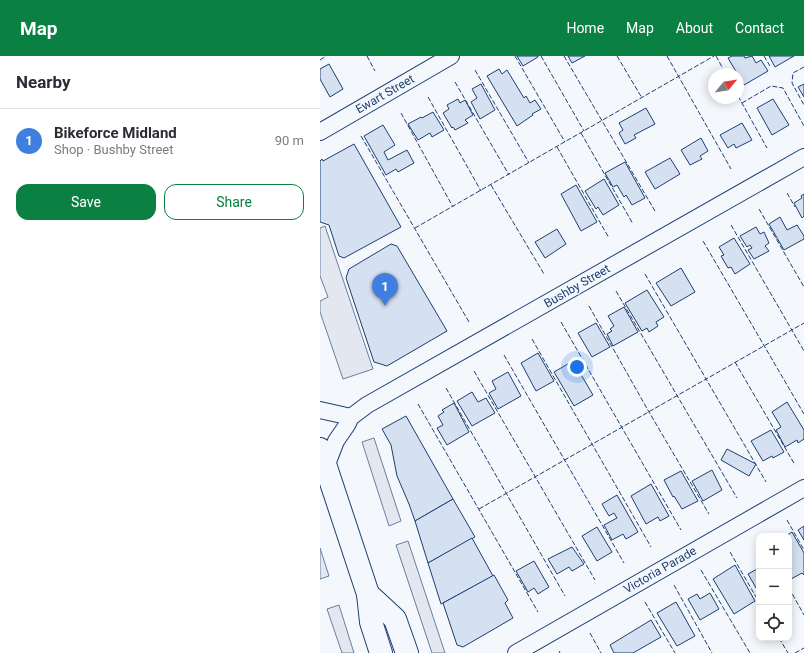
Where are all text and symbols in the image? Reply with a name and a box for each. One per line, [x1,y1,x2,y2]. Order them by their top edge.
text: Map [20,17,58,40]
text: Home [566,20,604,36]
text: Map [626,20,654,36]
text: About [676,20,713,36]
text: Contact [735,20,784,36]
north arrow [708,68,744,104]
text: Nearby [16,72,71,92]
street label: Ewart Street [353,72,417,116]
text: Bikeforce Midland [54,124,177,142]
text: 1 [25,133,33,148]
text: 90 m [275,133,304,148]
text: Shop · Bushby Street [54,142,173,157]
button: Save [16,184,156,220]
button: Share [164,184,304,220]
street label: Bushby Street [542,261,613,311]
pin: 1 [372,273,398,306]
your location [567,357,587,377]
map controls [756,533,792,641]
button: + [756,533,792,569]
street label: Victoria Parade [621,544,699,596]
button: − [756,569,792,605]
button: locate [756,605,792,641]

